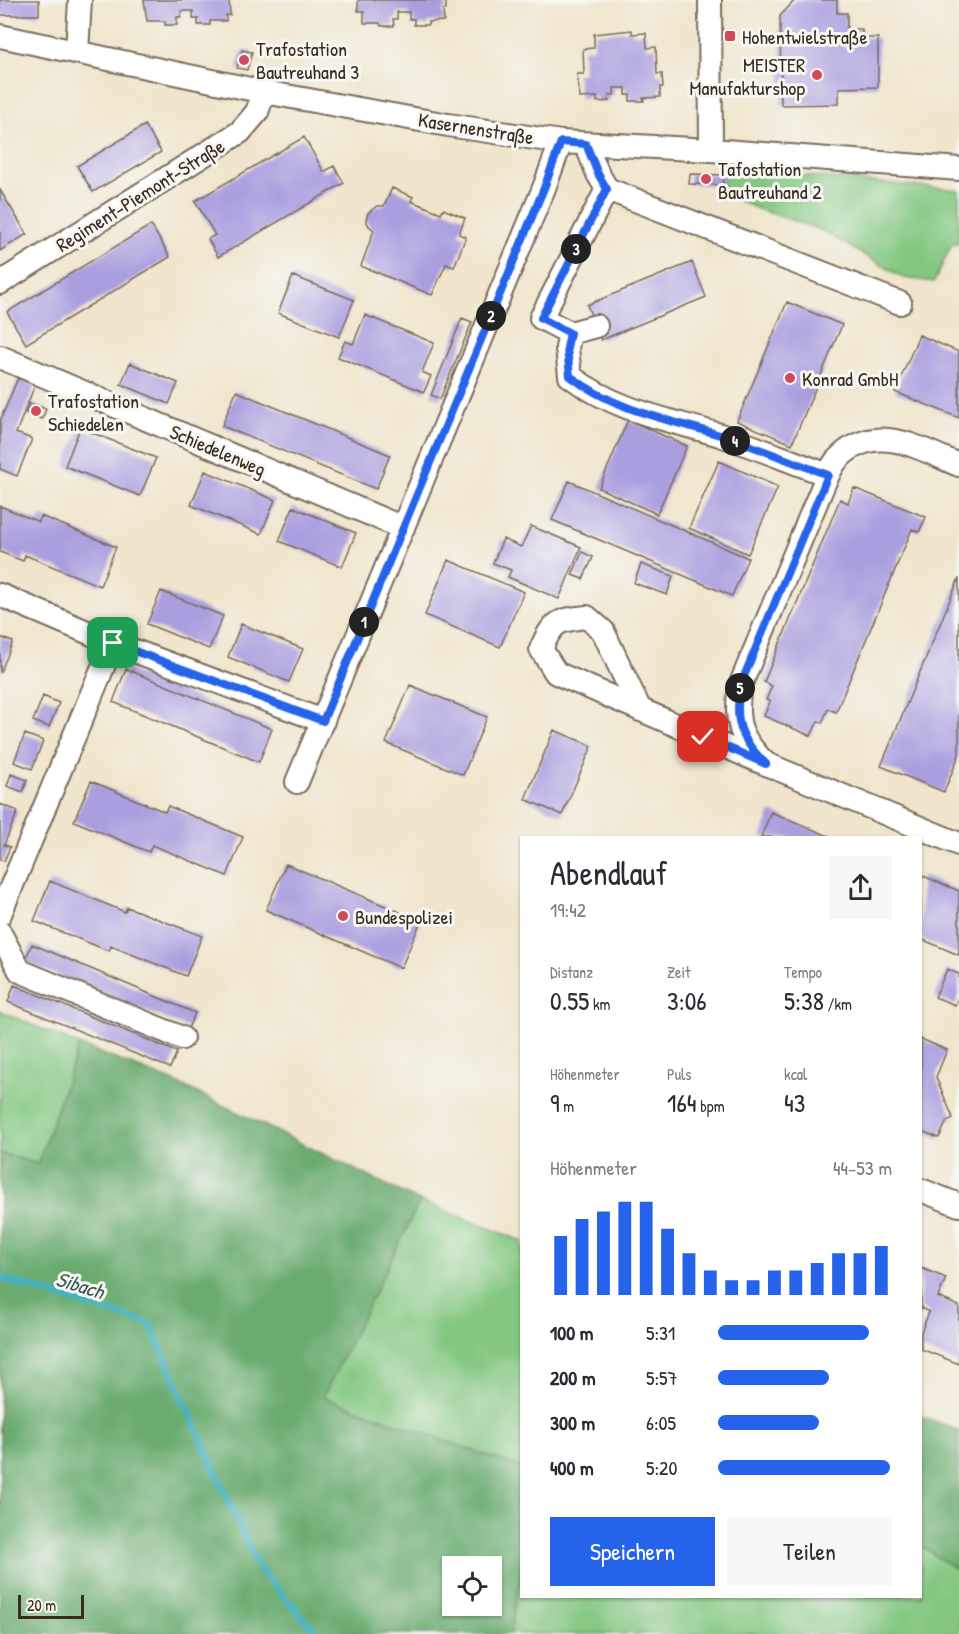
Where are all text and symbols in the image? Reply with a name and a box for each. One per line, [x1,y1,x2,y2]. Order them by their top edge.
place label: Hohentwielstraße [742,23,867,50]
marker: Hohentwielstraße [723,29,737,43]
place label: Trafostation Bautreuhand 3 [256,35,359,85]
place label: MEISTER Manufakturshop [690,51,805,101]
marker: Trafostation Bautreuhand 3 [237,53,251,67]
marker: MEISTER Manufakturshop [810,68,824,82]
street label: Kasernenstraße [416,106,536,150]
street label: Regiment-Piemont-Straße [51,132,229,258]
place label: Tafostation Bautreuhand 2 [718,155,822,205]
marker: Tafostation Bautreuhand 2 [699,172,713,186]
pin: 3 [561,234,591,264]
text: 3 [572,238,580,260]
pin: 2 [476,301,506,331]
text: 2 [487,305,495,327]
place label: Konrad GmbH [802,365,898,392]
marker: Konrad GmbH [783,371,797,385]
place label: Trafostation Schiedelen [48,387,139,437]
marker: Trafostation Schiedelen [29,404,43,418]
street label: Schiedelenweg [166,418,270,482]
pin: 4 [720,426,750,456]
text: 4 [732,430,738,452]
pin: 1 [349,607,379,637]
text: 1 [361,611,367,633]
pin [87,617,138,668]
icon: arrive [96,626,129,659]
pin: 5 [725,673,755,703]
text: 5 [737,677,743,699]
pin [677,711,728,762]
icon: check [686,720,719,753]
text: Abendlauf [550,851,667,895]
button: share [829,856,892,919]
text: 19:42 [550,896,586,923]
place label: Bundespolizei [355,903,453,930]
marker: Bundespolizei [336,909,350,923]
text: Distanz [550,961,593,983]
text: Zeit [667,961,691,983]
text: Tempo [784,961,822,983]
text: 0.55 [550,983,589,1018]
text: 3:06 [667,983,707,1018]
text: 5:38 [784,983,824,1018]
text: km [589,993,610,1015]
text: /km [824,993,852,1015]
text: Höhenmeter [550,1063,620,1085]
text: Puls [667,1063,692,1085]
text: kcal [784,1063,807,1085]
text: 9 [550,1085,560,1120]
text: 164 [667,1085,697,1120]
text: 43 [784,1085,805,1120]
text: m [560,1095,574,1117]
text: bpm [697,1095,725,1117]
text: Höhenmeter [550,1154,637,1181]
text: 44–53 m [833,1154,892,1181]
water label: Sibach [53,1264,108,1306]
text: 100 m [550,1319,593,1346]
text: 5:31 [646,1319,675,1346]
text: 200 m [550,1364,595,1391]
text: 5:57 [646,1364,677,1391]
text: 300 m [550,1409,595,1436]
text: 6:05 [646,1409,676,1436]
text: 400 m [550,1454,594,1481]
text: 5:20 [646,1454,677,1481]
button: Speichern [550,1517,715,1586]
button: Teilen [727,1517,892,1586]
map controls [442,1556,502,1616]
button: locate [442,1556,502,1616]
scale bar [18,1592,84,1620]
text: 20 m [27,1594,56,1616]

